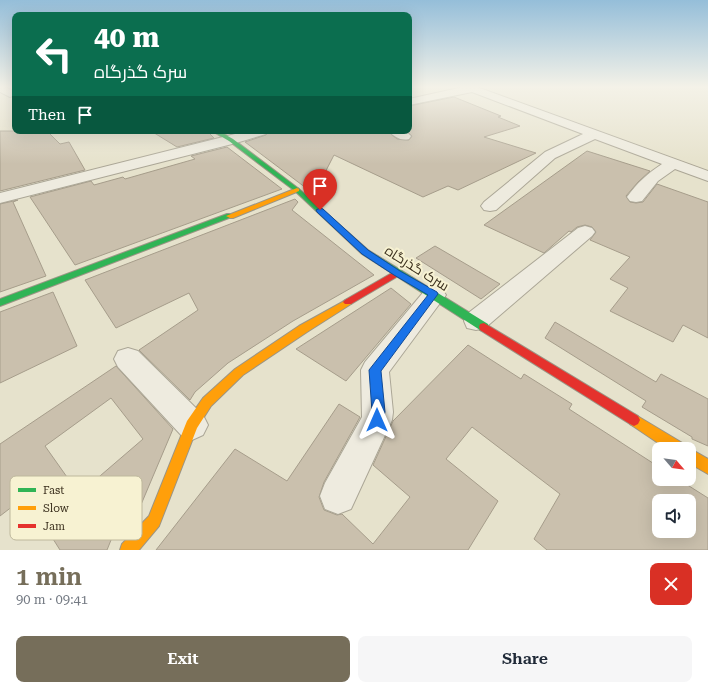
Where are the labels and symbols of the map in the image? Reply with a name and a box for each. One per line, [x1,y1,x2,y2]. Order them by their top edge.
pin [303,169,337,210]
street label: سرک گذرگاه [382,242,452,294]
position arrow [356,399,398,441]
north arrow [652,442,696,486]
legend [10,476,142,540]
text: Fast [43,484,64,497]
text: Slow [43,502,70,515]
text: Jam [43,520,65,533]

